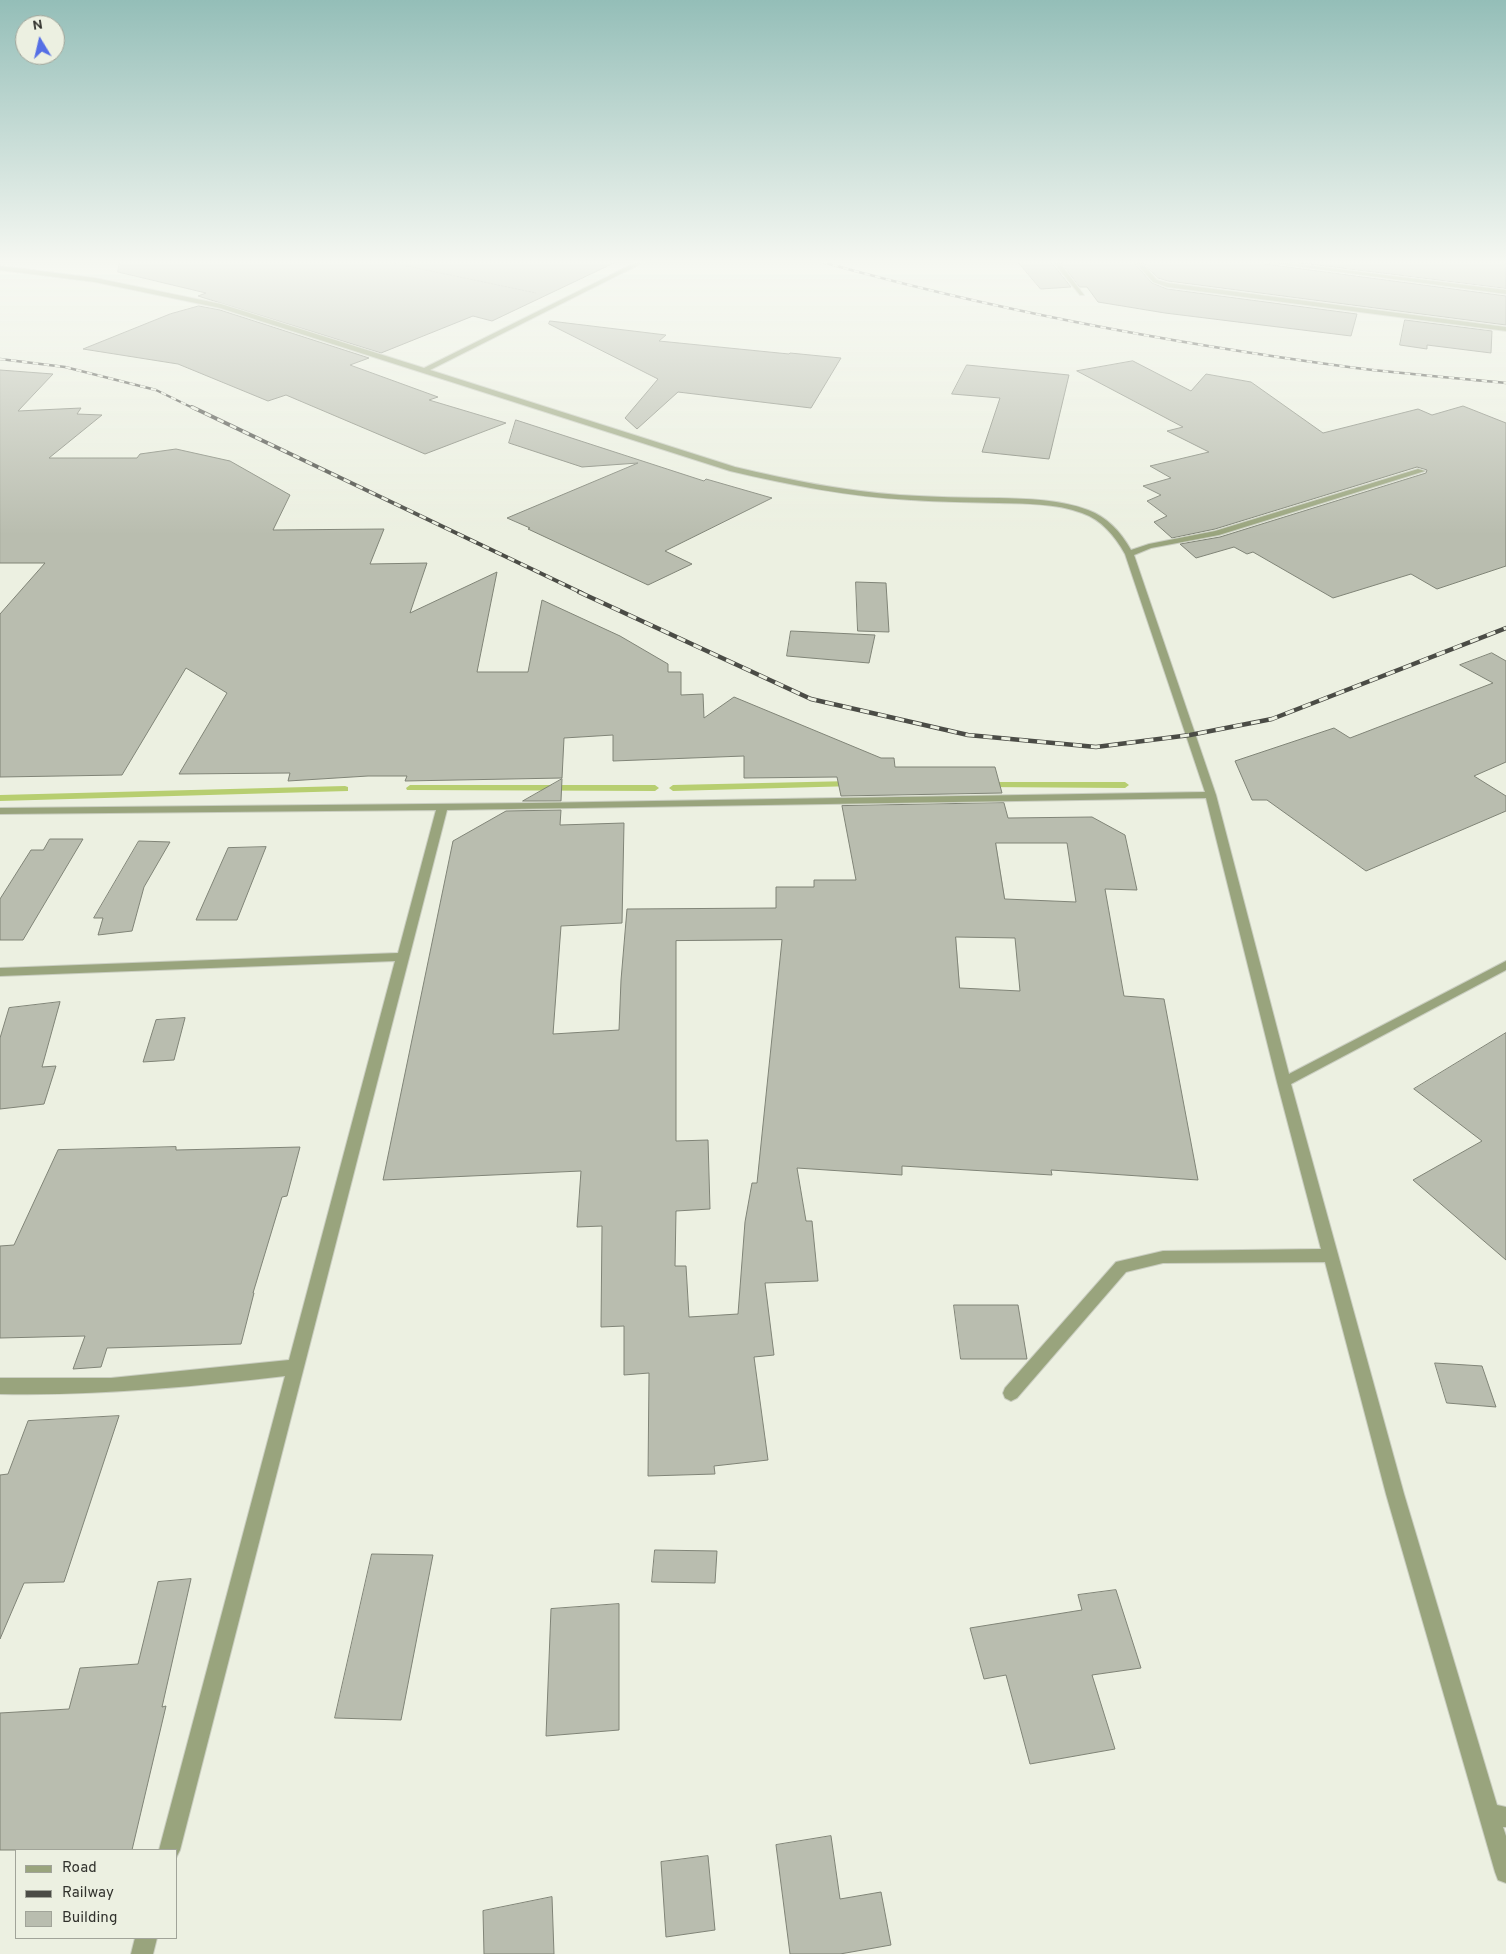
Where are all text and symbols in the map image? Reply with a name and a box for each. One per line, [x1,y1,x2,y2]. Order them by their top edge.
north arrow [15,15,65,65]
text: N [31,16,44,35]
legend [15,1849,178,1939]
text: Road [62,1859,97,1878]
text: Railway [62,1884,114,1903]
text: Building [62,1909,117,1928]

